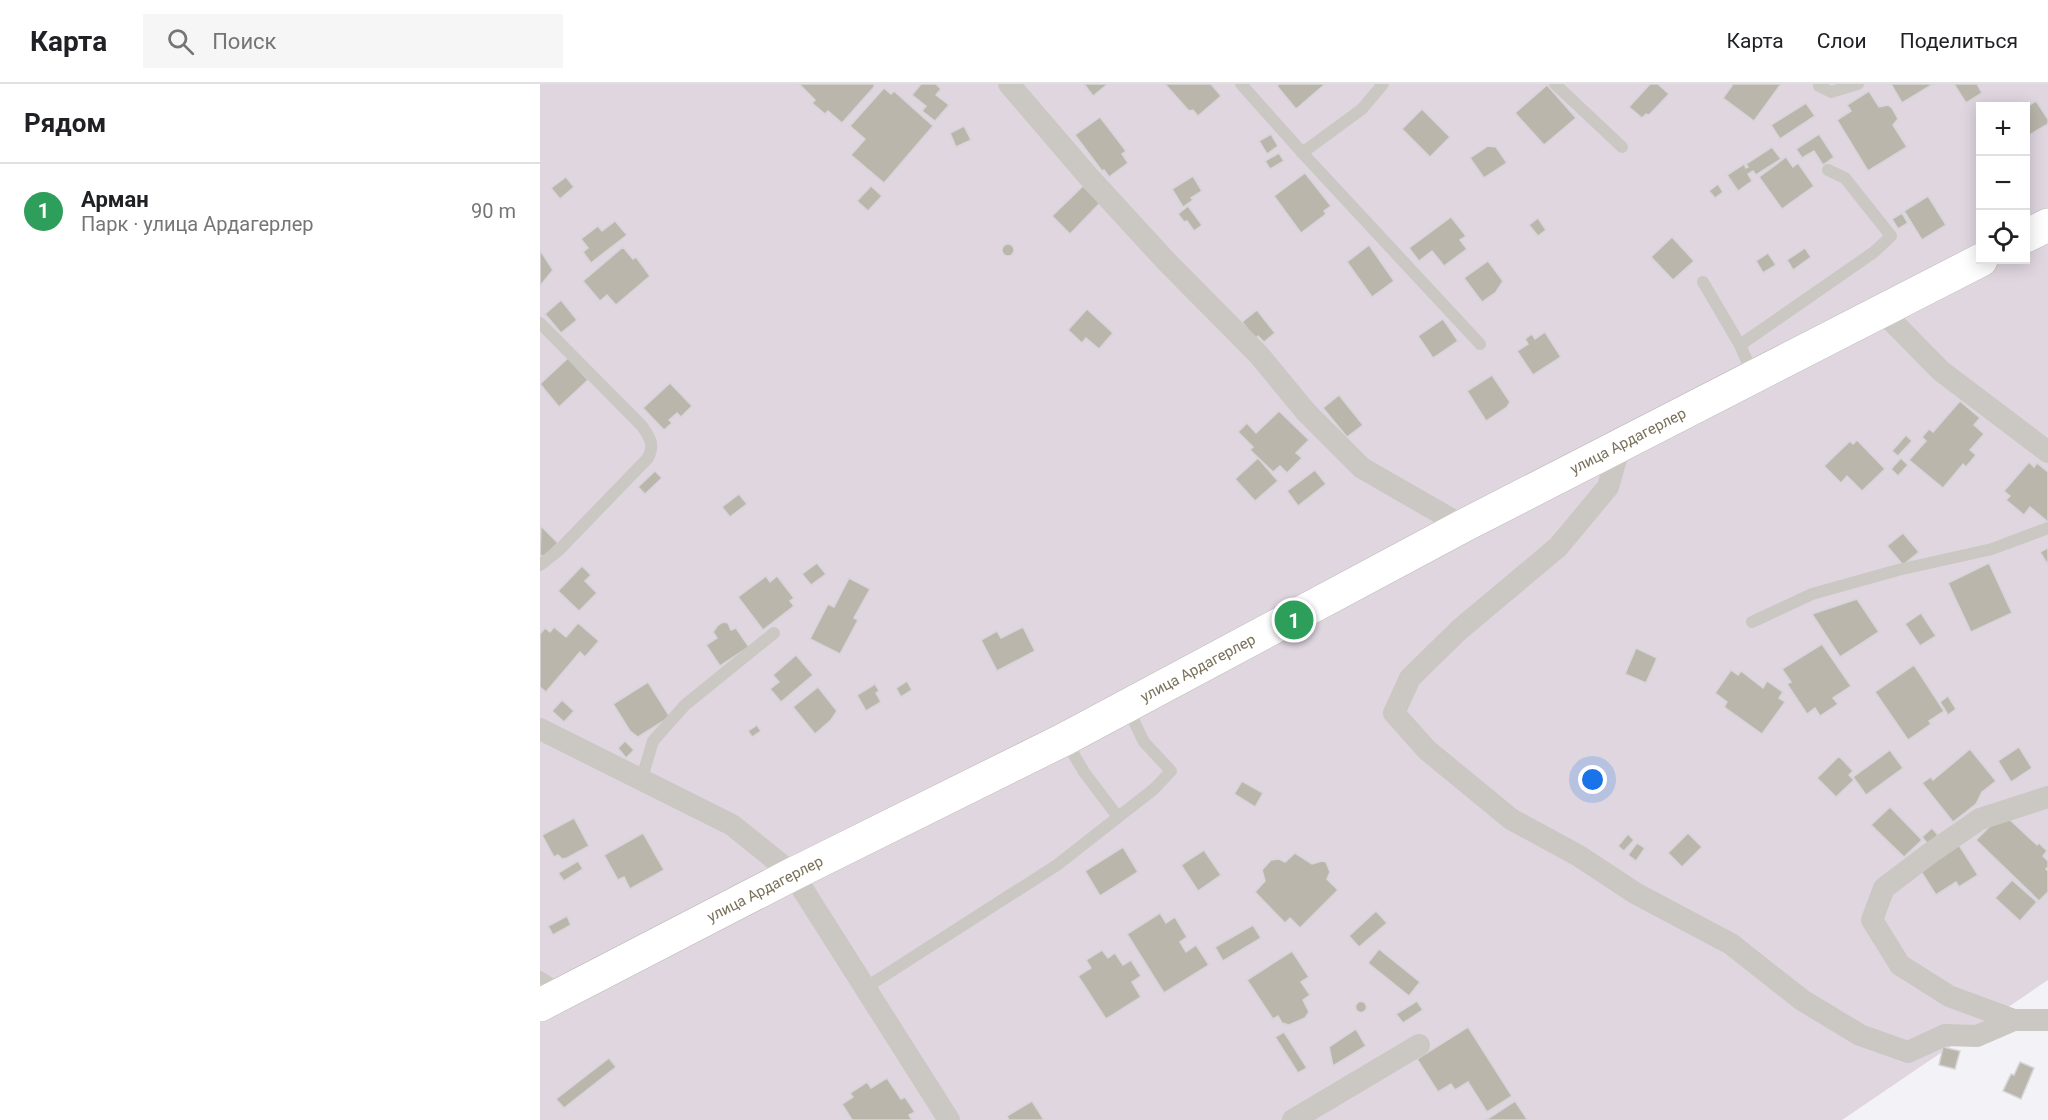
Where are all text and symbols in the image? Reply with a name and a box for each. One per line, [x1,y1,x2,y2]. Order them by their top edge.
search box [143,14,563,68]
text: Карта [30,25,107,58]
icon: search [164,25,197,58]
text: Поиск [212,29,277,54]
text: Карта [1727,29,1784,53]
text: Слои [1817,29,1867,53]
text: Поделиться [1900,29,2018,53]
map controls [1976,102,2030,264]
button: + [1976,102,2030,156]
text: Рядом [24,108,106,138]
button: − [1976,156,2030,210]
text: Арман [81,187,149,212]
text: 1 [38,199,49,223]
text: 90 m [471,199,516,223]
button: locate [1976,210,2030,264]
text: Парк · улица Ардагерлер [81,212,314,236]
street label: улица Ардагерлер [1567,404,1689,478]
pin: 1 [1274,598,1314,642]
street label: улица Ардагерлер [1137,630,1259,706]
your location [1578,765,1607,794]
street label: улица Ардагерлер [704,852,826,926]

